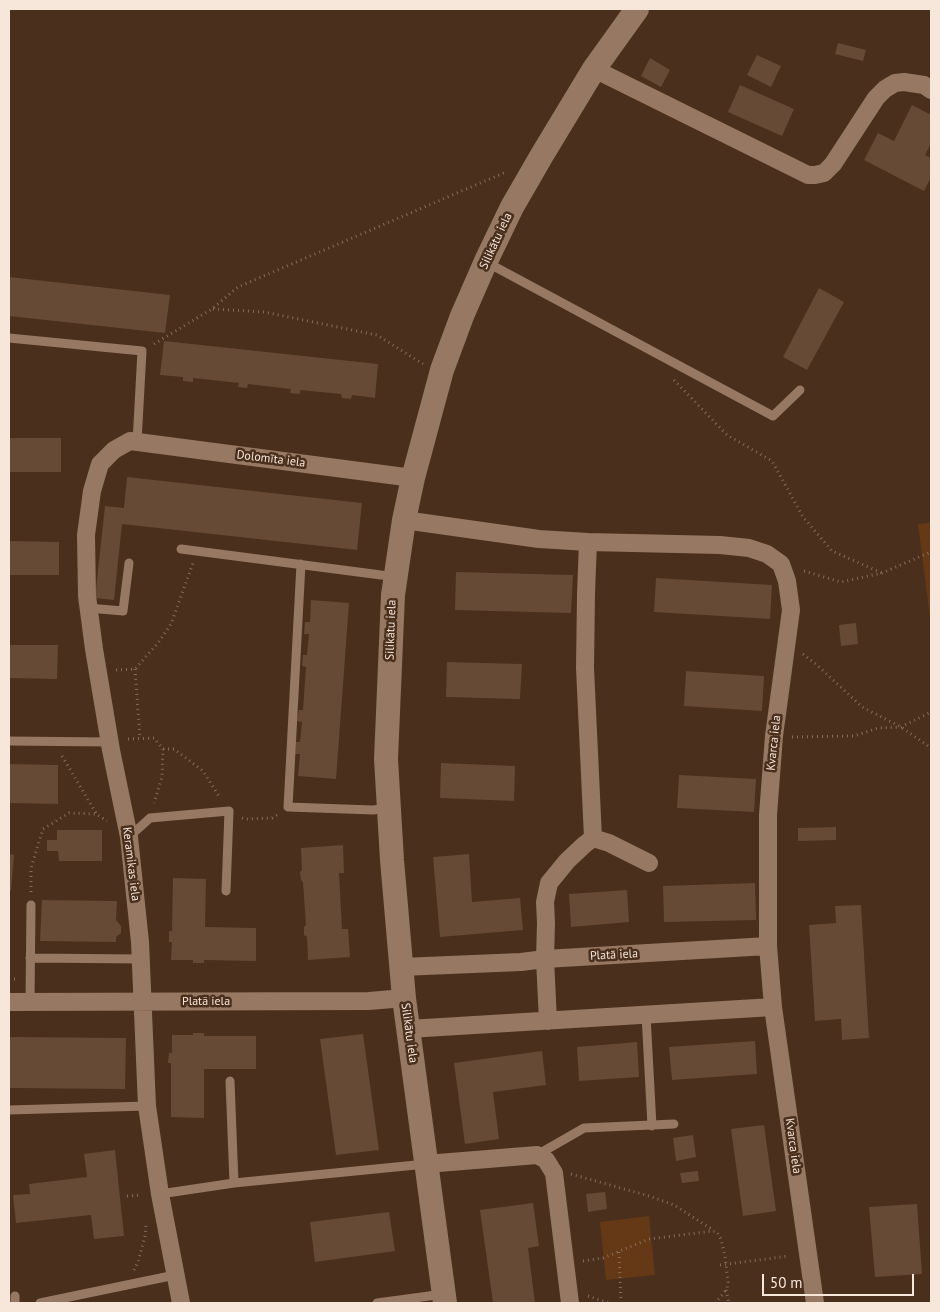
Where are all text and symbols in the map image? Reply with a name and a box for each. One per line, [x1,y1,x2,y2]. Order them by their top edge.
street label: Silikātu iela [477,211,515,271]
street label: Dolomīta iela [236,448,306,470]
street label: Silikātu iela [383,600,399,660]
street label: Kvarca iela [764,714,784,772]
street label: Keramikas iela [119,826,143,902]
street label: Platā iela [590,947,638,963]
street label: Platā iela [182,995,230,1009]
street label: Silikātu iela [398,1002,420,1064]
street label: Kvarca iela [782,1117,804,1175]
scale bar [765,1264,918,1296]
text: 50 m [770,1273,803,1292]

